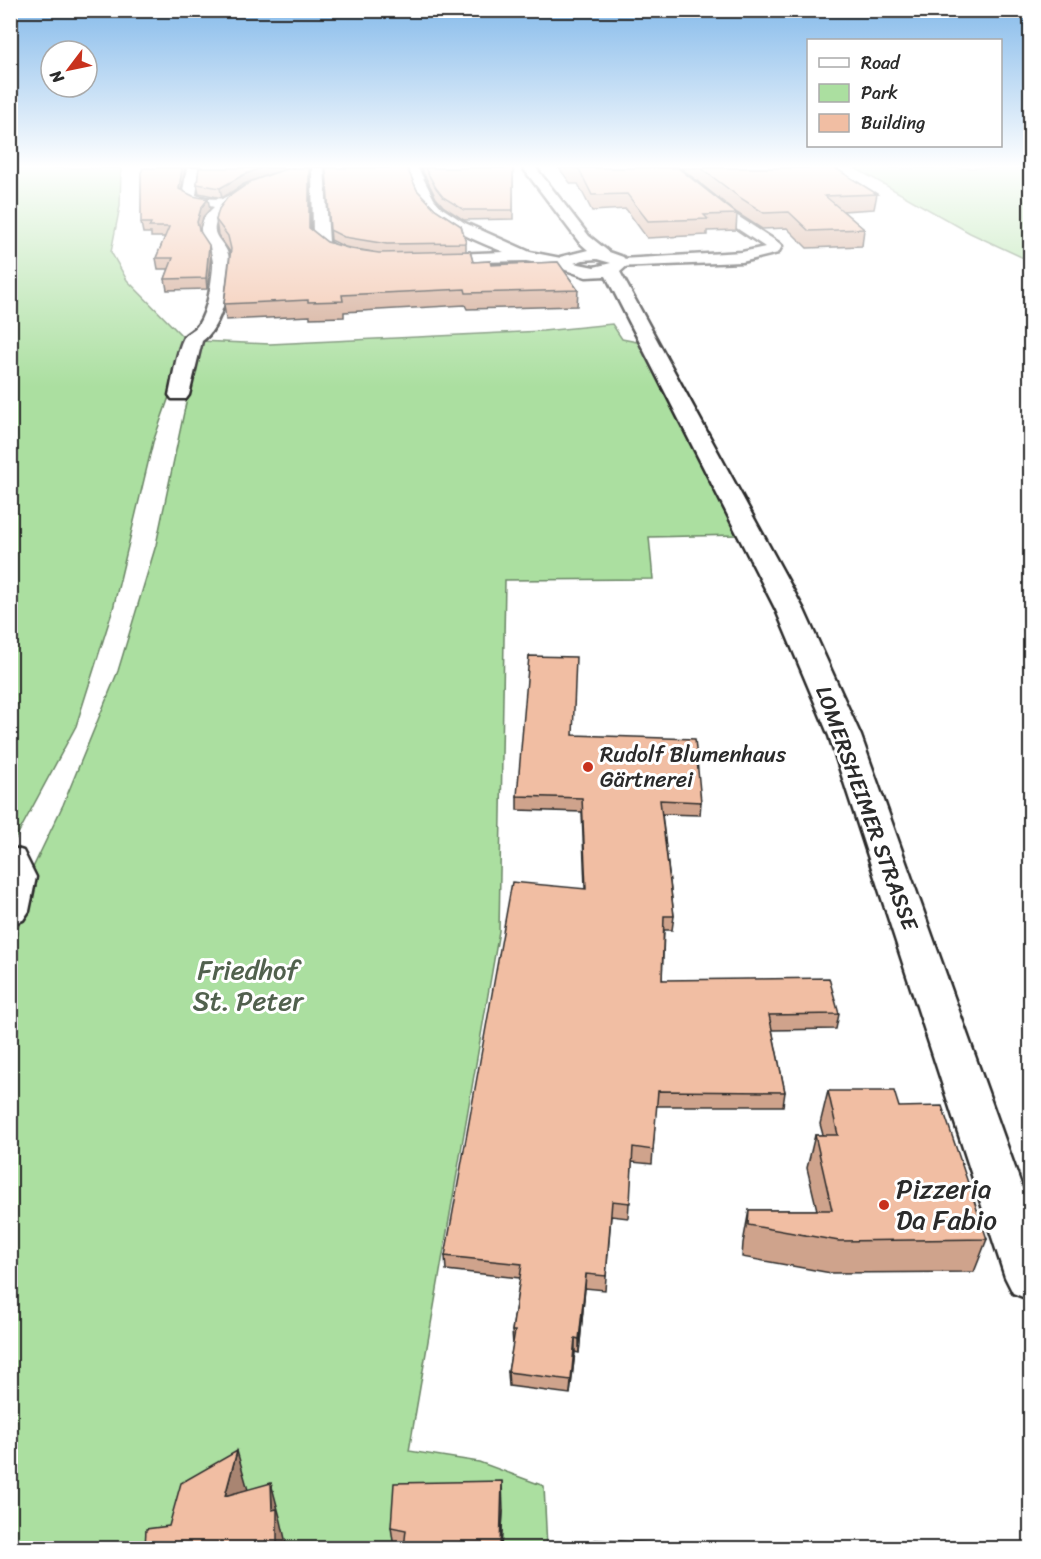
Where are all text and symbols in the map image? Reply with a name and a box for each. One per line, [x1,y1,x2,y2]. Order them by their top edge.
north arrow [39,39,99,99]
legend [807,39,1002,147]
text: Road [861,47,901,79]
text: N [41,64,72,90]
text: Park [861,77,898,109]
text: Building [861,107,925,139]
street label: LOMERSHEIMER STRASSE [805,680,930,938]
place label: Rudolf Blumenhaus Gärtnerei [600,735,787,799]
marker: Rudolf Blumenhaus Gärtnerei [581,760,595,774]
park label: Friedhof St. Peter [193,946,305,1025]
place label: Pizzeria Da Fabio [896,1165,997,1244]
marker: Pizzeria Da Fabio [877,1198,891,1212]

